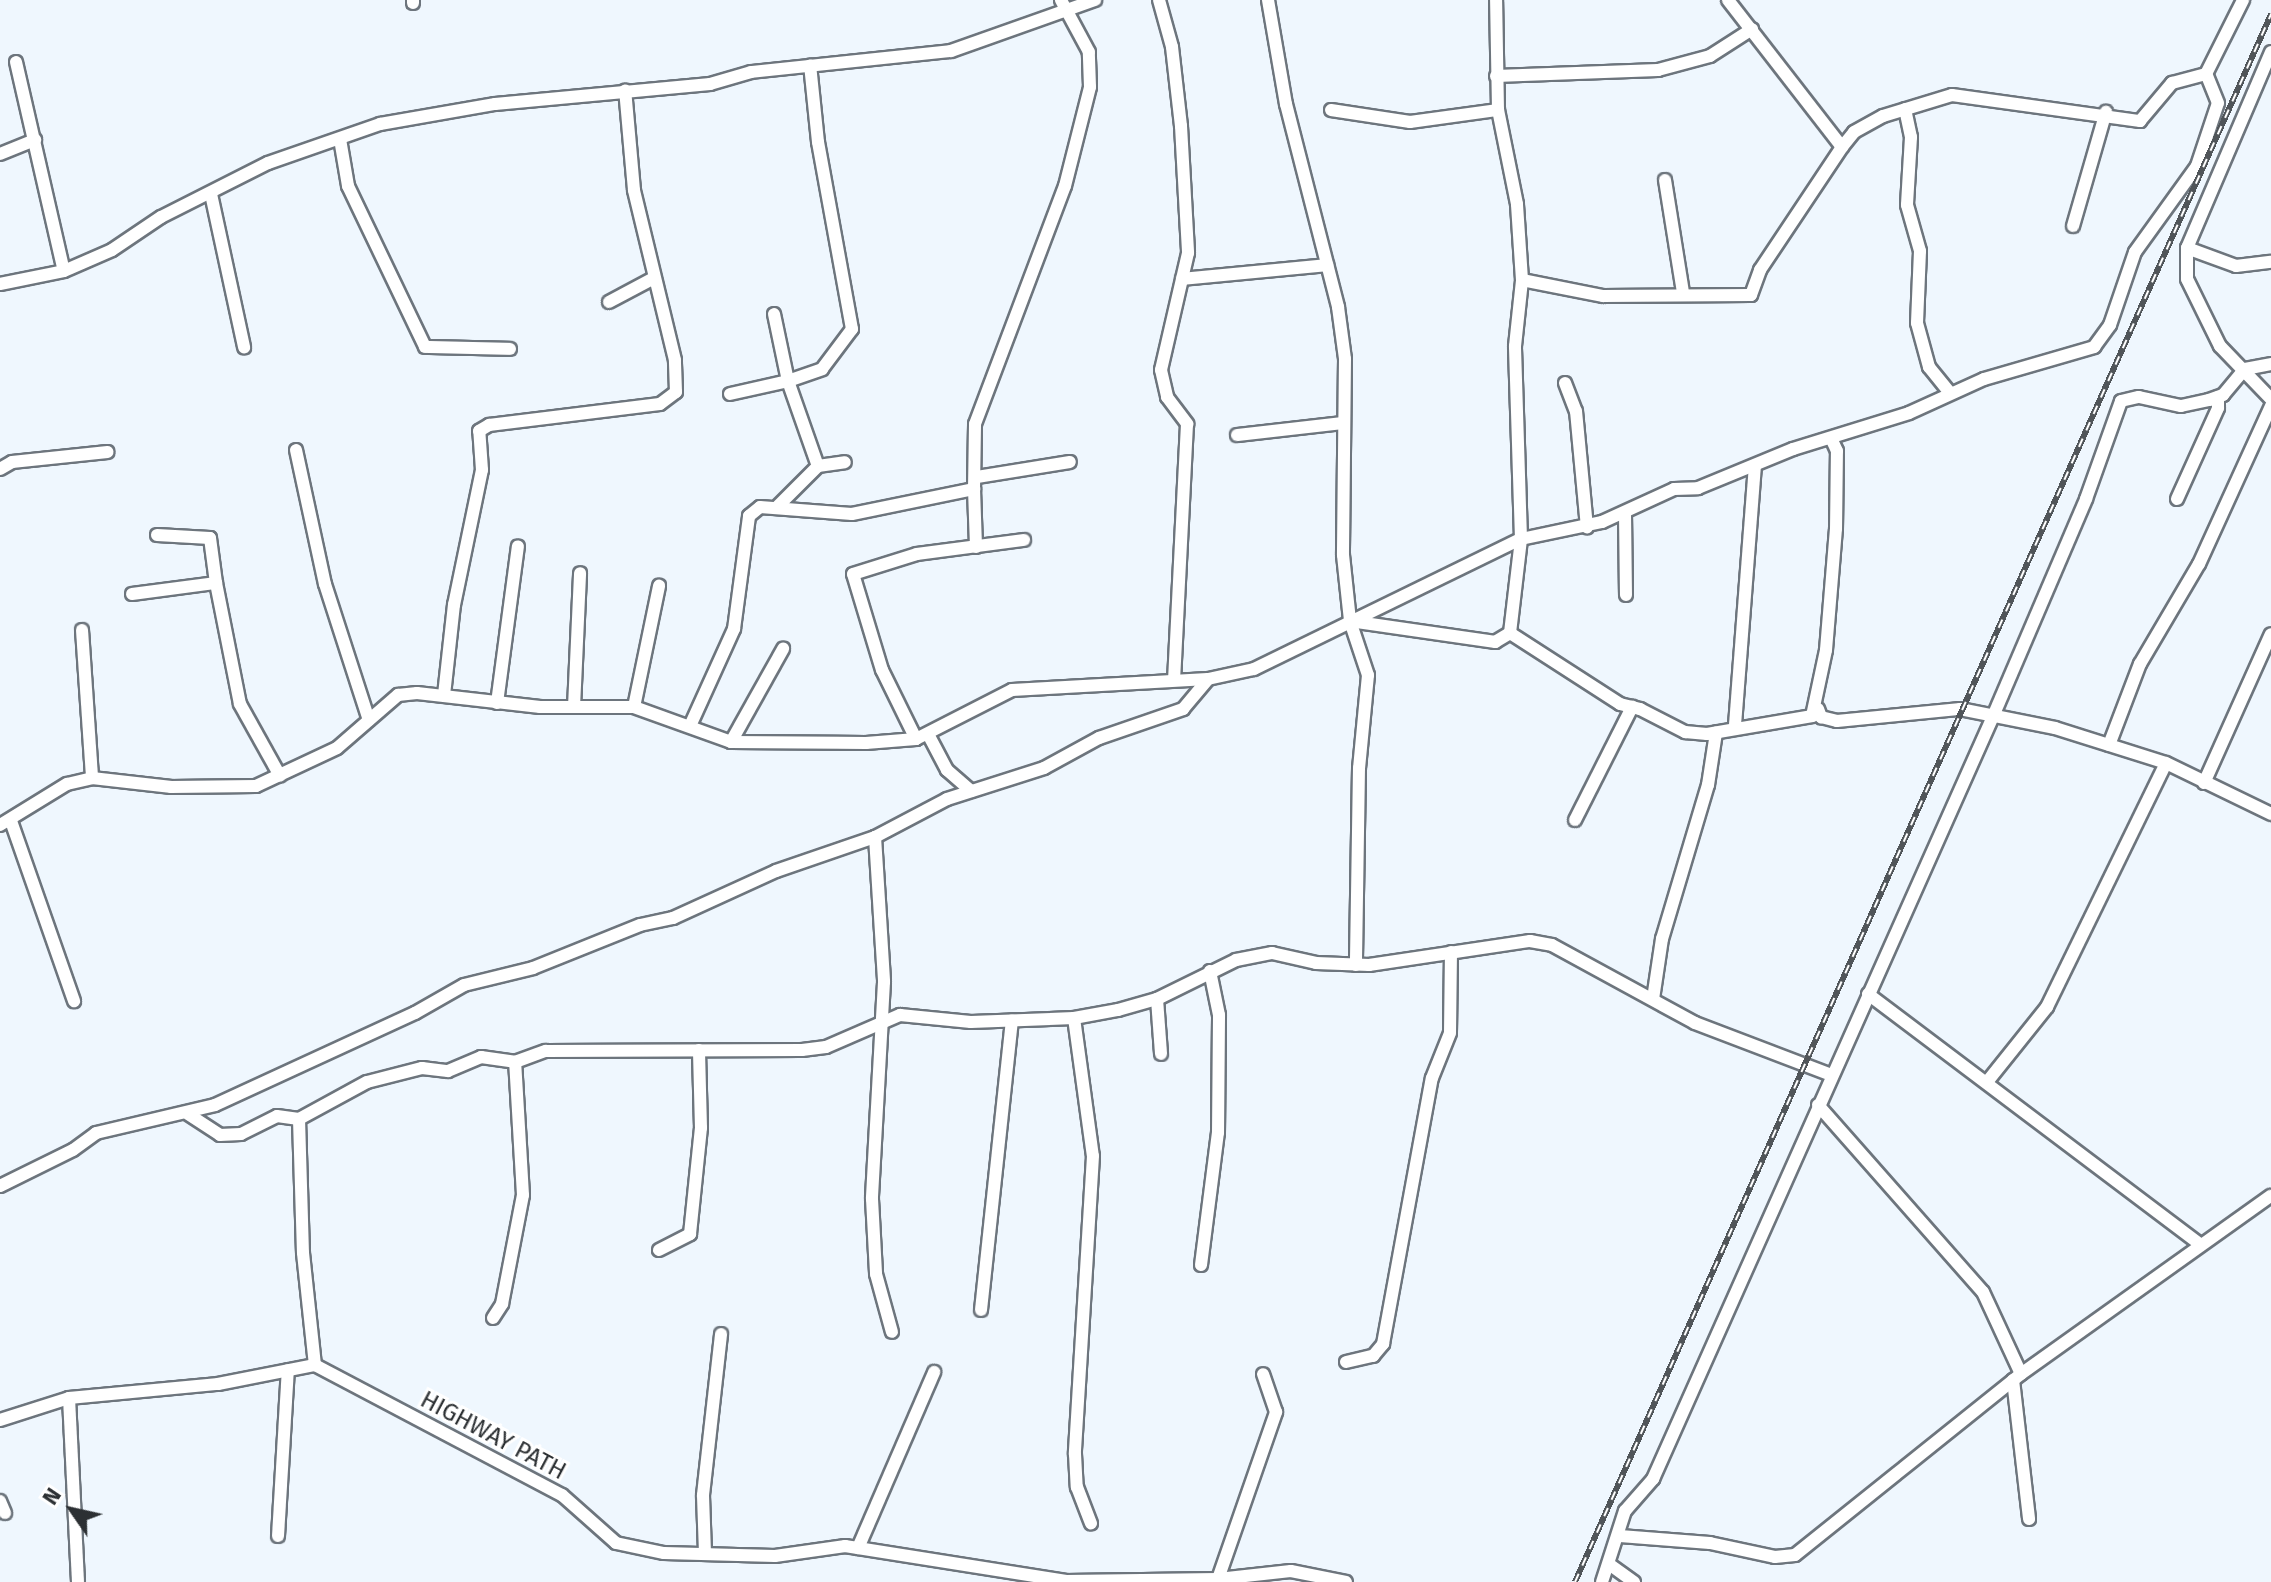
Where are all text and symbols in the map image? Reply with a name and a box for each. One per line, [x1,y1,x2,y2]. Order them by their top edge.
street label: HIGHWAY PATH [415,1386,571,1486]
north arrow [32,1470,112,1550]
text: N [36,1483,67,1510]

